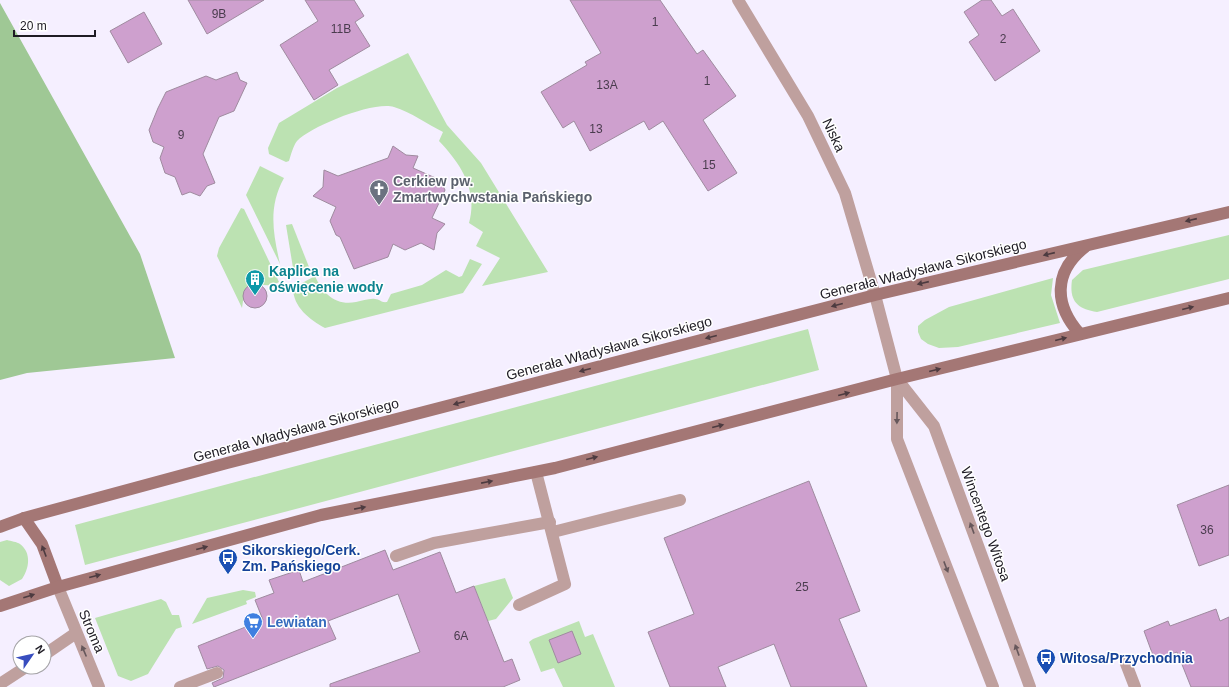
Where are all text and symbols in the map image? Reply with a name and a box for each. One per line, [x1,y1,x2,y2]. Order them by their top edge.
house number: 9B [212,7,226,21]
scale bar [14,12,95,38]
house number: 1 [652,15,659,29]
text: 20 m [20,19,47,33]
house number: 11B [331,22,351,36]
house number: 2 [1000,32,1007,46]
house number: 1 [704,74,711,88]
house number: 13A [596,78,618,92]
street label: Niska [819,116,849,154]
house number: 13 [589,122,603,136]
house number: 9 [178,128,185,142]
house number: 15 [702,158,716,172]
place label: Cerkiew pw. Zmartwychwstania Pańskiego [393,173,592,205]
church icon: Cerkiew pw. Zmartwychwstania Pańskiego [368,178,390,206]
one-way arrow [1185,218,1197,224]
street label: Generała Władysława Sikorskiego [818,235,1028,302]
one-way arrow [1043,251,1056,257]
place label: Kaplica na oświęcenie wody [269,263,384,295]
building icon: Kaplica na oświęcenie wody [244,268,266,296]
one-way arrow [917,281,929,287]
one-way arrow [831,302,843,308]
one-way arrow [1182,305,1194,311]
street label: Generała Władysława Sikorskiego [504,313,714,383]
one-way arrow [705,334,717,340]
one-way arrow [1055,335,1068,341]
one-way arrow [579,367,591,373]
one-way arrow [930,367,942,373]
one-way arrow [839,391,851,397]
street label: Generała Władysława Sikorskiego [191,395,401,465]
one-way arrow [453,400,465,406]
one-way arrow [894,412,900,425]
one-way arrow [712,423,725,429]
one-way arrow [586,455,599,461]
street label: Wincentego Witosa [958,465,1014,584]
one-way arrow [481,479,493,485]
one-way arrow [353,504,366,510]
one-way arrow [968,522,974,534]
house number: 36 [1200,523,1214,537]
place label: Sikorskiego/Cerk. Zm. Pańskiego [242,542,360,574]
one-way arrow [41,544,47,556]
one-way arrow [196,544,208,550]
bus stop icon: Sikorskiego/Cerk. Zm. Pańskiego [217,547,239,575]
one-way arrow [944,562,950,574]
one-way arrow [89,573,102,579]
house number: 25 [795,580,809,594]
one-way arrow [23,593,35,599]
street label: Stroma [76,607,108,655]
supermarket icon: Lewiatan [242,611,264,639]
place label: Lewiatan [267,614,327,630]
house number: 6A [454,629,468,643]
north arrow [12,635,52,675]
text: N [33,643,48,656]
one-way arrow [1013,644,1019,656]
one-way arrow [80,645,86,657]
bus stop icon: Witosa/Przychodnia [1035,647,1057,675]
place label: Witosa/Przychodnia [1060,650,1193,666]

